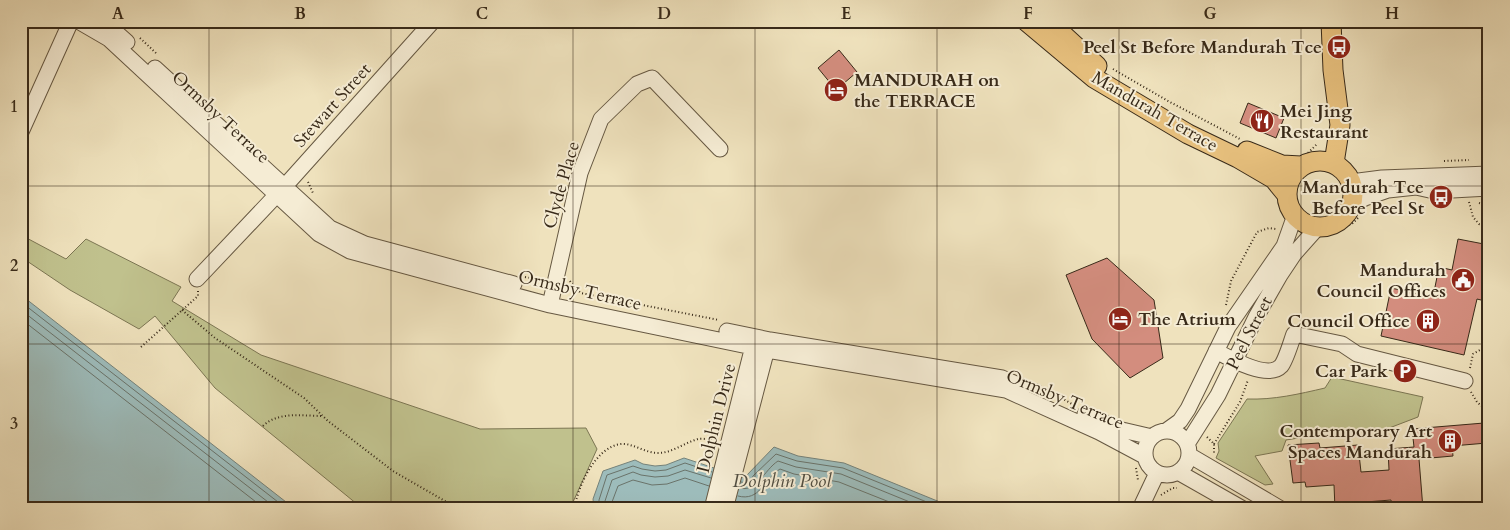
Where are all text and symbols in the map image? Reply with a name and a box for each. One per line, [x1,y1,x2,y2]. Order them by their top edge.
text: A [112,3,124,25]
text: B [294,3,306,25]
text: C [476,3,488,25]
text: D [657,3,671,25]
text: E [841,3,851,25]
text: F [1023,3,1033,25]
text: G [1203,3,1217,25]
text: H [1385,3,1399,25]
bus stop icon: Peel St Before Mandurah Tce [1326,34,1352,60]
place label: Peel St Before Mandurah Tce [1083,35,1322,60]
street label: Stewart Street [288,58,377,153]
street label: Ormsby Terrace [166,65,275,169]
street label: Mandurah Terrace [1087,65,1223,158]
place label: MANDURAH on the TERRACE [854,68,1000,114]
hotel icon: MANDURAH on the TERRACE [823,77,849,103]
text: 1 [10,96,18,118]
place label: Mei Jing Restaurant [1280,99,1369,145]
restaurant icon: Mei Jing Restaurant [1249,108,1275,134]
street label: Clyde Place [537,139,586,232]
place label: Mandurah Tce Before Peel St [1302,175,1425,221]
bus stop icon: Mandurah Tce Before Peel St [1428,184,1454,210]
text: 2 [10,255,18,277]
place label: Mandurah Council Offices [1317,258,1446,304]
street label: Ormsby Terrace [516,264,644,317]
public building icon: Mandurah Council Offices [1450,267,1476,293]
street label: Peel Street [1220,292,1279,374]
hotel icon: The Atrium [1107,306,1133,332]
place label: The Atrium [1138,307,1236,332]
building icon: Council Office [1415,308,1441,334]
place label: Council Office [1287,309,1410,334]
parking icon: Car Park [1392,358,1418,384]
place label: Car Park [1315,359,1389,384]
street label: Dolphin Drive [691,361,742,476]
street label: Ormsby Terrace [1002,363,1128,436]
text: 3 [10,413,18,435]
place label: Contemporary Art Spaces Mandurah [1279,419,1433,465]
building icon: Contemporary Art Spaces Mandurah [1437,428,1463,454]
water label: Dolphin Pool [733,468,832,494]

